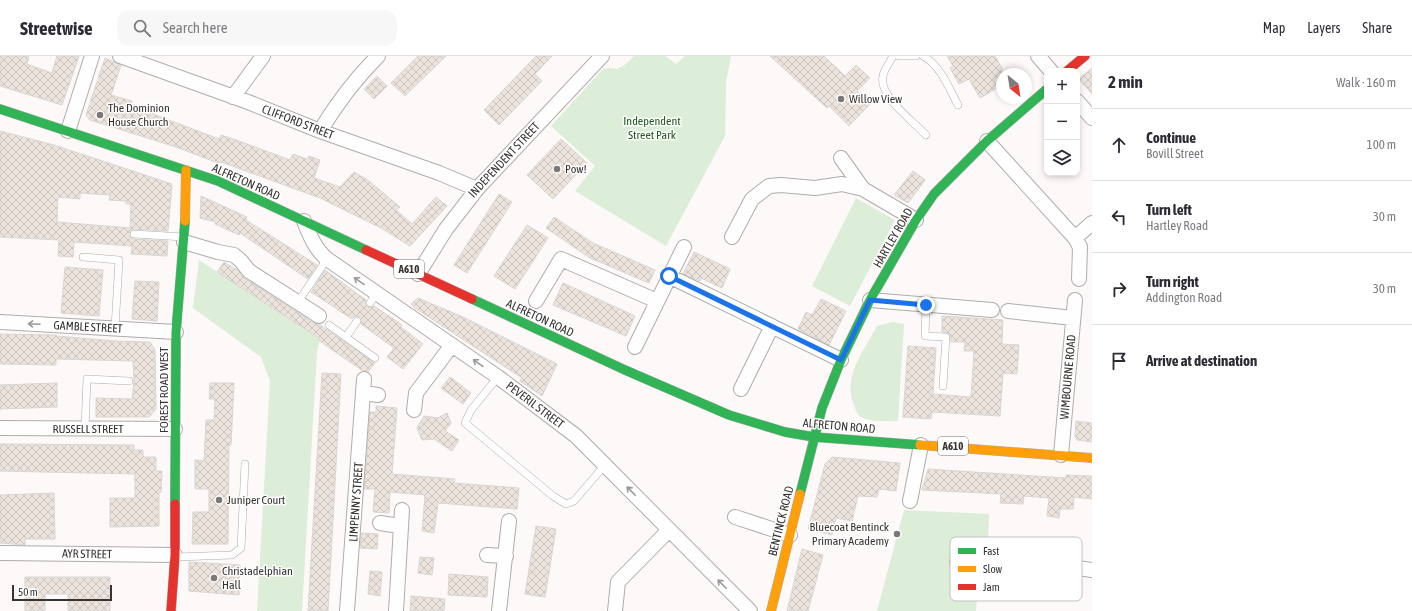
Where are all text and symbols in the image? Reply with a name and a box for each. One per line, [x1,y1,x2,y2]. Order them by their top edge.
search box [117,10,397,46]
text: Streetwise [20,17,93,39]
icon: search [131,17,153,39]
text: Search here [163,19,227,36]
text: Map [1263,20,1285,36]
text: Layers [1307,20,1340,36]
text: Share [1362,20,1392,36]
north arrow [996,68,1032,104]
map controls [1044,68,1080,176]
button: + [1044,68,1080,104]
text: 2 min [1108,72,1143,92]
text: Walk · 160 m [1336,75,1396,90]
place label: Willow View [849,92,902,106]
marker: Willow View [836,94,846,104]
place label: The Dominion House Church [108,101,170,129]
street label: CLIFFORD STREET [260,102,337,142]
button: − [1044,104,1080,140]
marker: The Dominion House Church [95,110,105,120]
park label: Independent Street Park [623,114,681,142]
street label: INDEPENDENT STREET [466,119,543,200]
text: Continue [1146,129,1196,146]
icon: ahead [1108,134,1130,156]
text: 100 m [1367,137,1396,152]
button: layers [1044,140,1080,176]
text: Bovill Street [1146,146,1204,161]
street label: ALFRETON ROAD [210,161,282,203]
place label: Pow! [565,162,587,176]
marker: Pow! [552,164,562,174]
text: Turn left [1146,201,1192,218]
street label: HARTLEY ROAD [870,206,916,270]
icon: left [1108,206,1130,228]
text: 30 m [1373,209,1396,224]
text: Hartley Road [1146,218,1208,233]
road number: A610 [394,260,424,278]
route start [660,267,678,285]
text: Turn right [1146,273,1199,290]
one-way arrow [354,277,365,285]
icon: right [1108,278,1130,300]
text: 30 m [1373,281,1396,296]
text: Addington Road [1146,290,1222,305]
street label: ALFRETON ROAD [504,296,576,340]
route end [917,296,935,314]
street label: GAMBLE STREET [53,318,124,336]
one-way arrow [28,320,41,328]
street label: WIMBOURNE ROAD [1057,334,1079,420]
street label: FOREST ROAD WEST [157,346,171,433]
icon: arrive [1108,350,1130,372]
text: Arrive at destination [1146,352,1257,369]
one-way arrow [473,359,484,367]
street label: PEVERIL STREET [503,379,567,432]
street label: ALFRETON ROAD [802,416,876,436]
street label: RUSSELL STREET [52,422,124,436]
road number: A610 [938,437,968,455]
street label: LIMPENNY STREET [346,461,366,542]
street label: BENTINCK ROAD [766,484,797,557]
one-way arrow [626,486,636,496]
place label: Juniper Court [227,493,286,507]
marker: Juniper Court [214,495,224,505]
place label: Bluecoat Bentinck Primary Academy [809,520,890,548]
marker: Bluecoat Bentinck Primary Academy [892,529,902,539]
legend [950,537,1082,601]
text: Fast [983,545,999,557]
street label: AYR STREET [62,547,113,561]
text: Slow [983,563,1002,575]
place label: Christadelphian Hall [222,564,293,592]
marker: Christadelphian Hall [209,573,219,583]
one-way arrow [717,579,727,588]
text: Jam [983,581,1000,593]
scale bar [12,583,112,602]
text: 50 m [18,586,38,598]

